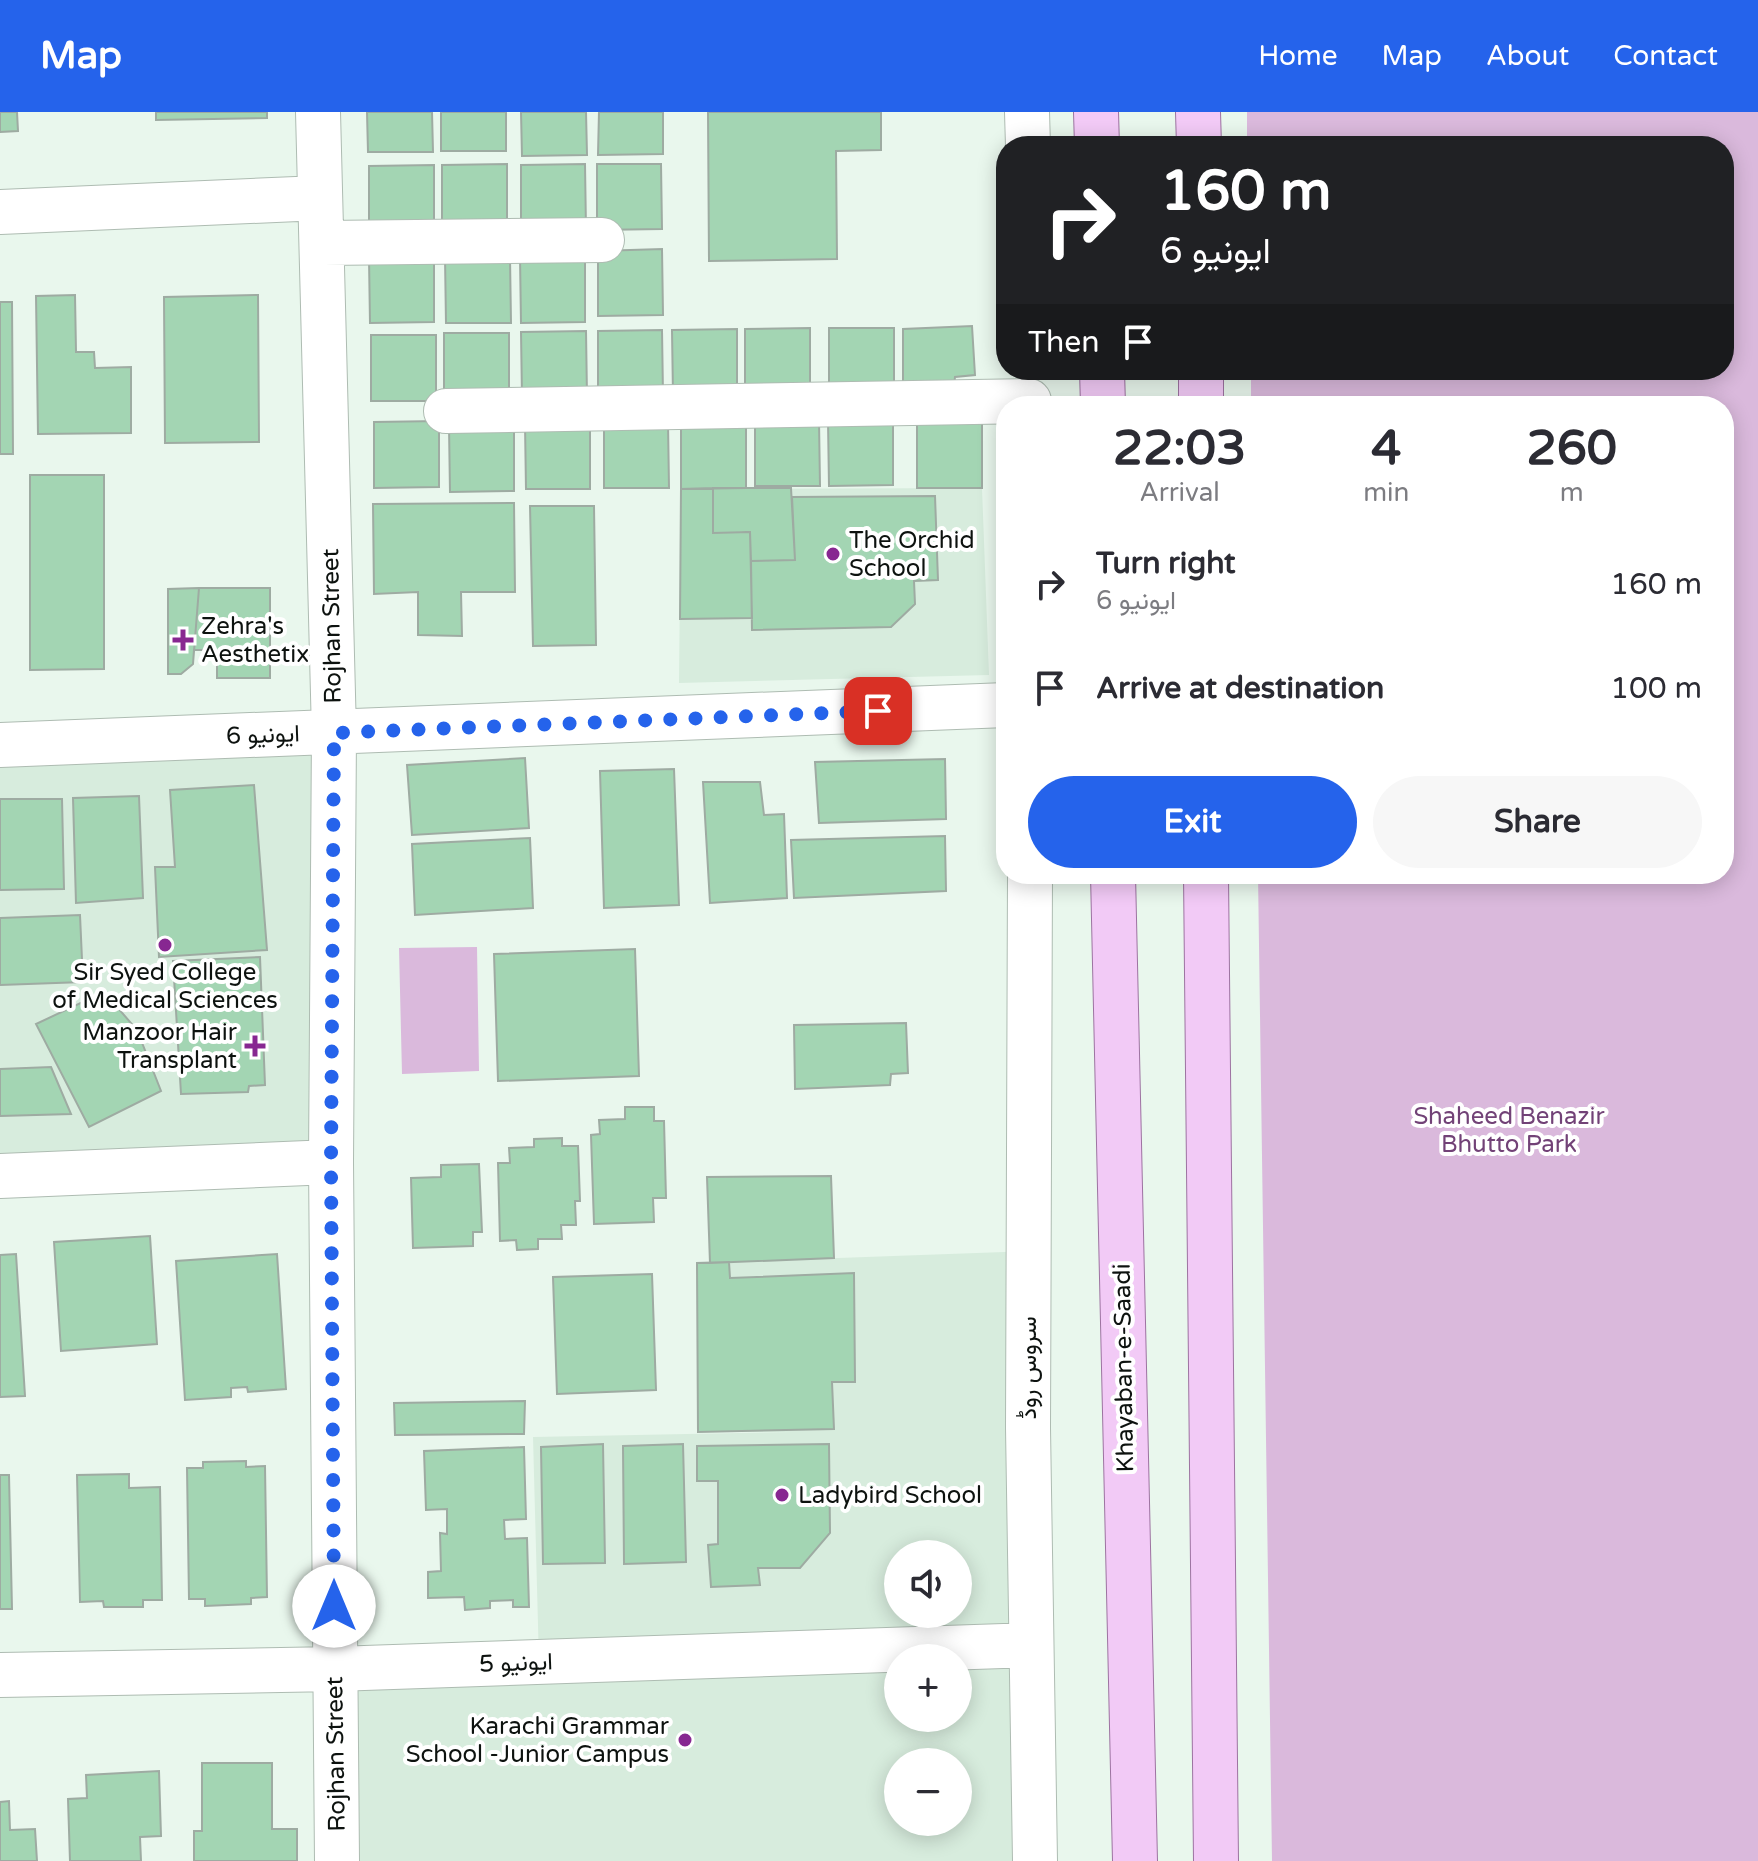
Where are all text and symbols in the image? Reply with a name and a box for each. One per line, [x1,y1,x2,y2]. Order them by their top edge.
text: Map [40,33,122,79]
text: Home [1258,39,1338,73]
text: Map [1382,39,1442,73]
text: About [1486,39,1569,73]
text: Contact [1613,39,1718,73]
text: 160 m [1160,158,1331,225]
icon: right [1028,168,1132,272]
text: ایونیو 6 [1160,230,1271,273]
icon: arrive [1116,320,1160,364]
text: Then [1028,324,1100,361]
text: 22:03 [1113,420,1246,478]
text: 4 [1371,420,1401,478]
text: 260 [1526,420,1617,478]
text: Arrival [1139,477,1220,508]
text: min [1363,477,1409,508]
text: m [1560,477,1584,508]
place label: The Orchid School [849,526,975,583]
marker: The Orchid School [824,545,842,563]
text: Turn right [1096,545,1236,582]
street label: Rojhan Street [316,548,348,704]
icon: right [1028,562,1072,606]
text: 160 m [1610,566,1702,603]
text: ایونیو 6 [1096,585,1176,616]
place label: Zehra's Aesthetix [201,612,309,669]
marker: Zehra's Aesthetix [172,629,194,651]
icon: arrive [1028,666,1072,710]
text: Arrive at destination [1096,670,1384,707]
text: 100 m [1610,670,1702,707]
pin [844,677,912,745]
icon: arrive [856,689,900,733]
street label: ایونیو 6 [226,719,300,751]
button: Exit [1028,776,1357,868]
button: Share [1373,776,1702,868]
marker: Sir Syed College of Medical Sciences [156,936,174,954]
place label: Sir Syed College of Medical Sciences [52,958,278,1015]
place label: Manzoor Hair Transplant [82,1018,238,1075]
marker: Manzoor Hair Transplant [244,1035,266,1057]
park label: Shaheed Benazir Bhutto Park [1413,1102,1605,1159]
street label: Khayaban-e-Saadi [1108,1263,1140,1473]
street label: سروس روڈ [1014,1316,1043,1420]
place label: Ladybird School [798,1481,982,1510]
marker: Ladybird School [773,1486,791,1504]
map controls [884,1540,972,1836]
button: sound [884,1540,972,1628]
position arrow [292,1564,376,1648]
button: + [884,1644,972,1732]
street label: ایونیو 5 [479,1647,553,1679]
street label: Rojhan Street [320,1676,352,1832]
place label: Karachi Grammar School -Junior Campus [406,1712,670,1769]
marker: Karachi Grammar School -Junior Campus [676,1731,694,1749]
button: − [884,1748,972,1836]

